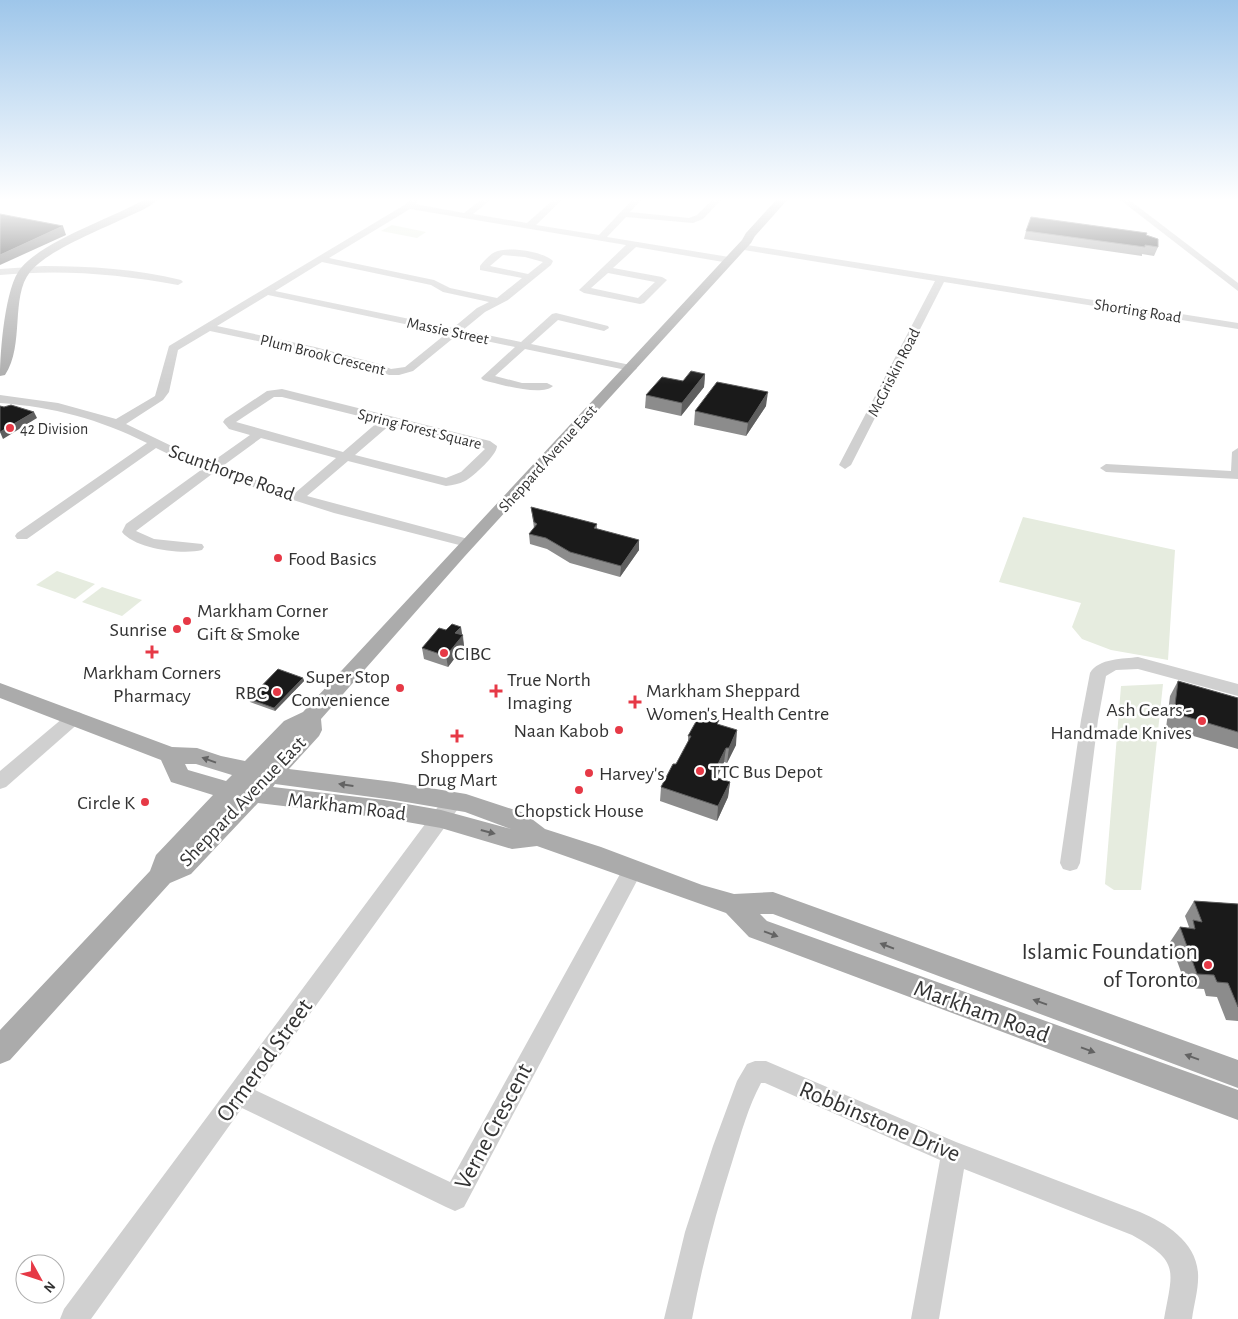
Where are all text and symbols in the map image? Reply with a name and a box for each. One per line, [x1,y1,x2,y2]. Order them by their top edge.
street label: Shorting Road [1093,296,1183,326]
street label: Massie Street [405,314,490,347]
street label: McGriskin Road [865,326,923,419]
street label: Plum Brook Crescent [259,332,387,378]
street label: Sheppard Avenue East [496,402,600,515]
street label: Spring Forest Square [356,406,483,452]
place label: 42 Division [20,421,88,437]
marker: 42 Division [4,422,16,434]
street label: Scunthorpe Road [166,441,297,505]
place label: Food Basics [288,549,377,569]
marker: Food Basics [272,552,284,564]
place label: Markham Corner Gift & Smoke [197,601,329,644]
marker: Markham Corner Gift & Smoke [181,615,193,627]
place label: Sunrise [110,620,167,640]
marker: Sunrise [171,623,183,635]
place label: CIBC [454,644,491,664]
marker: Markham Corners Pharmacy [146,646,158,658]
marker: CIBC [438,647,450,659]
place label: Markham Corners Pharmacy [83,663,221,706]
place label: Super Stop Convenience [291,667,390,710]
place label: True North Imaging [507,670,591,713]
place label: Markham Sheppard Women's Health Centre [646,681,829,724]
marker: Super Stop Convenience [394,682,406,694]
place label: RBC [235,683,267,703]
marker: True North Imaging [489,684,503,698]
marker: RBC [271,686,283,698]
marker: Markham Sheppard Women's Health Centre [628,695,642,709]
place label: Ash Gears - Handmade Knives [1050,700,1192,743]
marker: Ash Gears - Handmade Knives [1196,715,1208,727]
place label: Naan Kabob [513,721,609,741]
marker: Naan Kabob [613,724,625,736]
marker: Shoppers Drug Mart [451,730,463,742]
street label: Sheppard Avenue East [176,732,310,871]
place label: Shoppers Drug Mart [417,747,498,790]
one-way arrow [202,756,217,763]
place label: TTC Bus Depot [710,762,823,782]
place label: Harvey's [599,764,665,784]
marker: TTC Bus Depot [694,765,706,777]
marker: Harvey's [583,767,595,779]
one-way arrow [337,780,353,788]
marker: Chopstick House [573,784,585,796]
street label: Markham Road [287,790,407,824]
place label: Circle K [77,793,135,813]
marker: Circle K [139,796,151,808]
place label: Chopstick House [514,801,644,821]
one-way arrow [480,828,495,836]
one-way arrow [764,930,779,938]
place label: Islamic Foundation of Toronto [1022,940,1198,992]
one-way arrow [879,942,894,950]
marker: Islamic Foundation of Toronto [1202,959,1214,971]
street label: Markham Road [911,976,1053,1048]
street label: Ormerod Street [212,994,318,1127]
one-way arrow [1032,998,1047,1005]
one-way arrow [1081,1046,1096,1054]
one-way arrow [1185,1053,1200,1060]
street label: Verne Crescent [451,1059,537,1193]
street label: Robbinstone Drive [796,1077,964,1167]
north arrow [15,1254,65,1304]
text: N [41,1278,58,1295]

